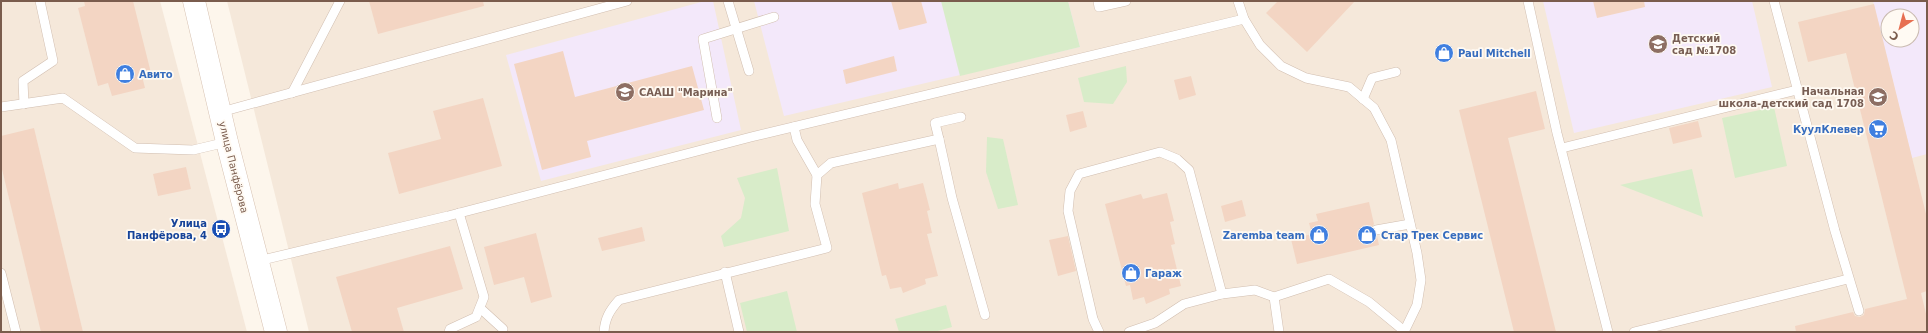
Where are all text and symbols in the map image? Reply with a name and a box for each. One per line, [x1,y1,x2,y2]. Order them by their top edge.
north arrow [1880,8,1920,48]
text: С [1887,28,1902,43]
school or university icon: Детский сад №1708 [1647,33,1669,55]
place label: Детский сад №1708 [1672,33,1736,56]
shop icon: Paul Mitchell [1433,42,1455,64]
place label: Paul Mitchell [1458,48,1531,59]
shop icon: Авито [114,63,136,85]
place label: Авито [139,69,173,80]
school or university icon: СААШ "Марина" [614,81,636,103]
place label: Начальная школа-детский сад 1708 [1719,86,1864,109]
school or university icon: Начальная школа-детский сад 1708 [1867,86,1889,108]
place label: СААШ "Марина" [639,87,733,98]
supermarket icon: КуулКлевер [1867,118,1889,140]
street label: улица Панфёрова [217,120,250,214]
place label: КуулКлевер [1793,124,1864,135]
place label: Улица Панфёрова, 4 [127,218,207,241]
bus stop icon: Улица Панфёрова, 4 [210,218,232,240]
shop icon: Zaremba team [1308,224,1330,246]
shop icon: Стар Трек Сервис [1356,224,1378,246]
place label: Zaremba team [1223,230,1305,241]
place label: Стар Трек Сервис [1381,230,1483,241]
shop icon: Гараж [1120,262,1142,284]
place label: Гараж [1145,268,1182,279]

